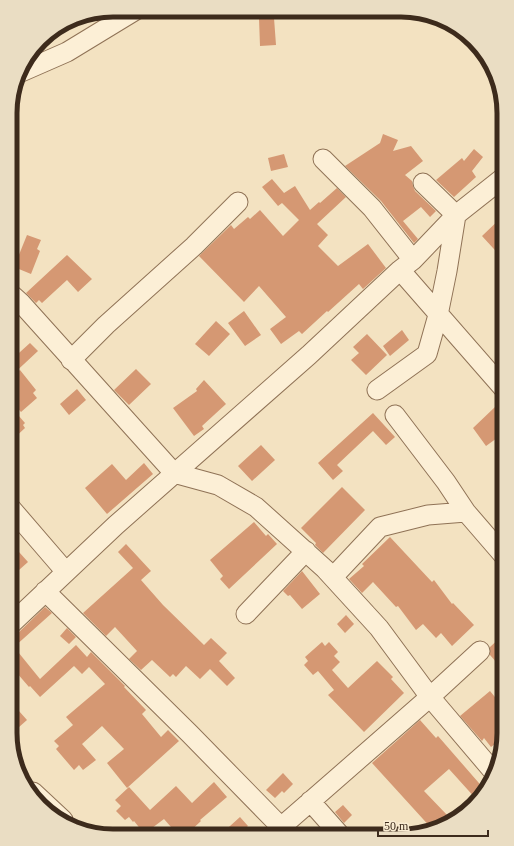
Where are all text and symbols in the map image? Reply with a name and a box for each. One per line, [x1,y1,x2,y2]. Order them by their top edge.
scale bar [378,812,488,838]
text: 50 m [384,819,409,833]

